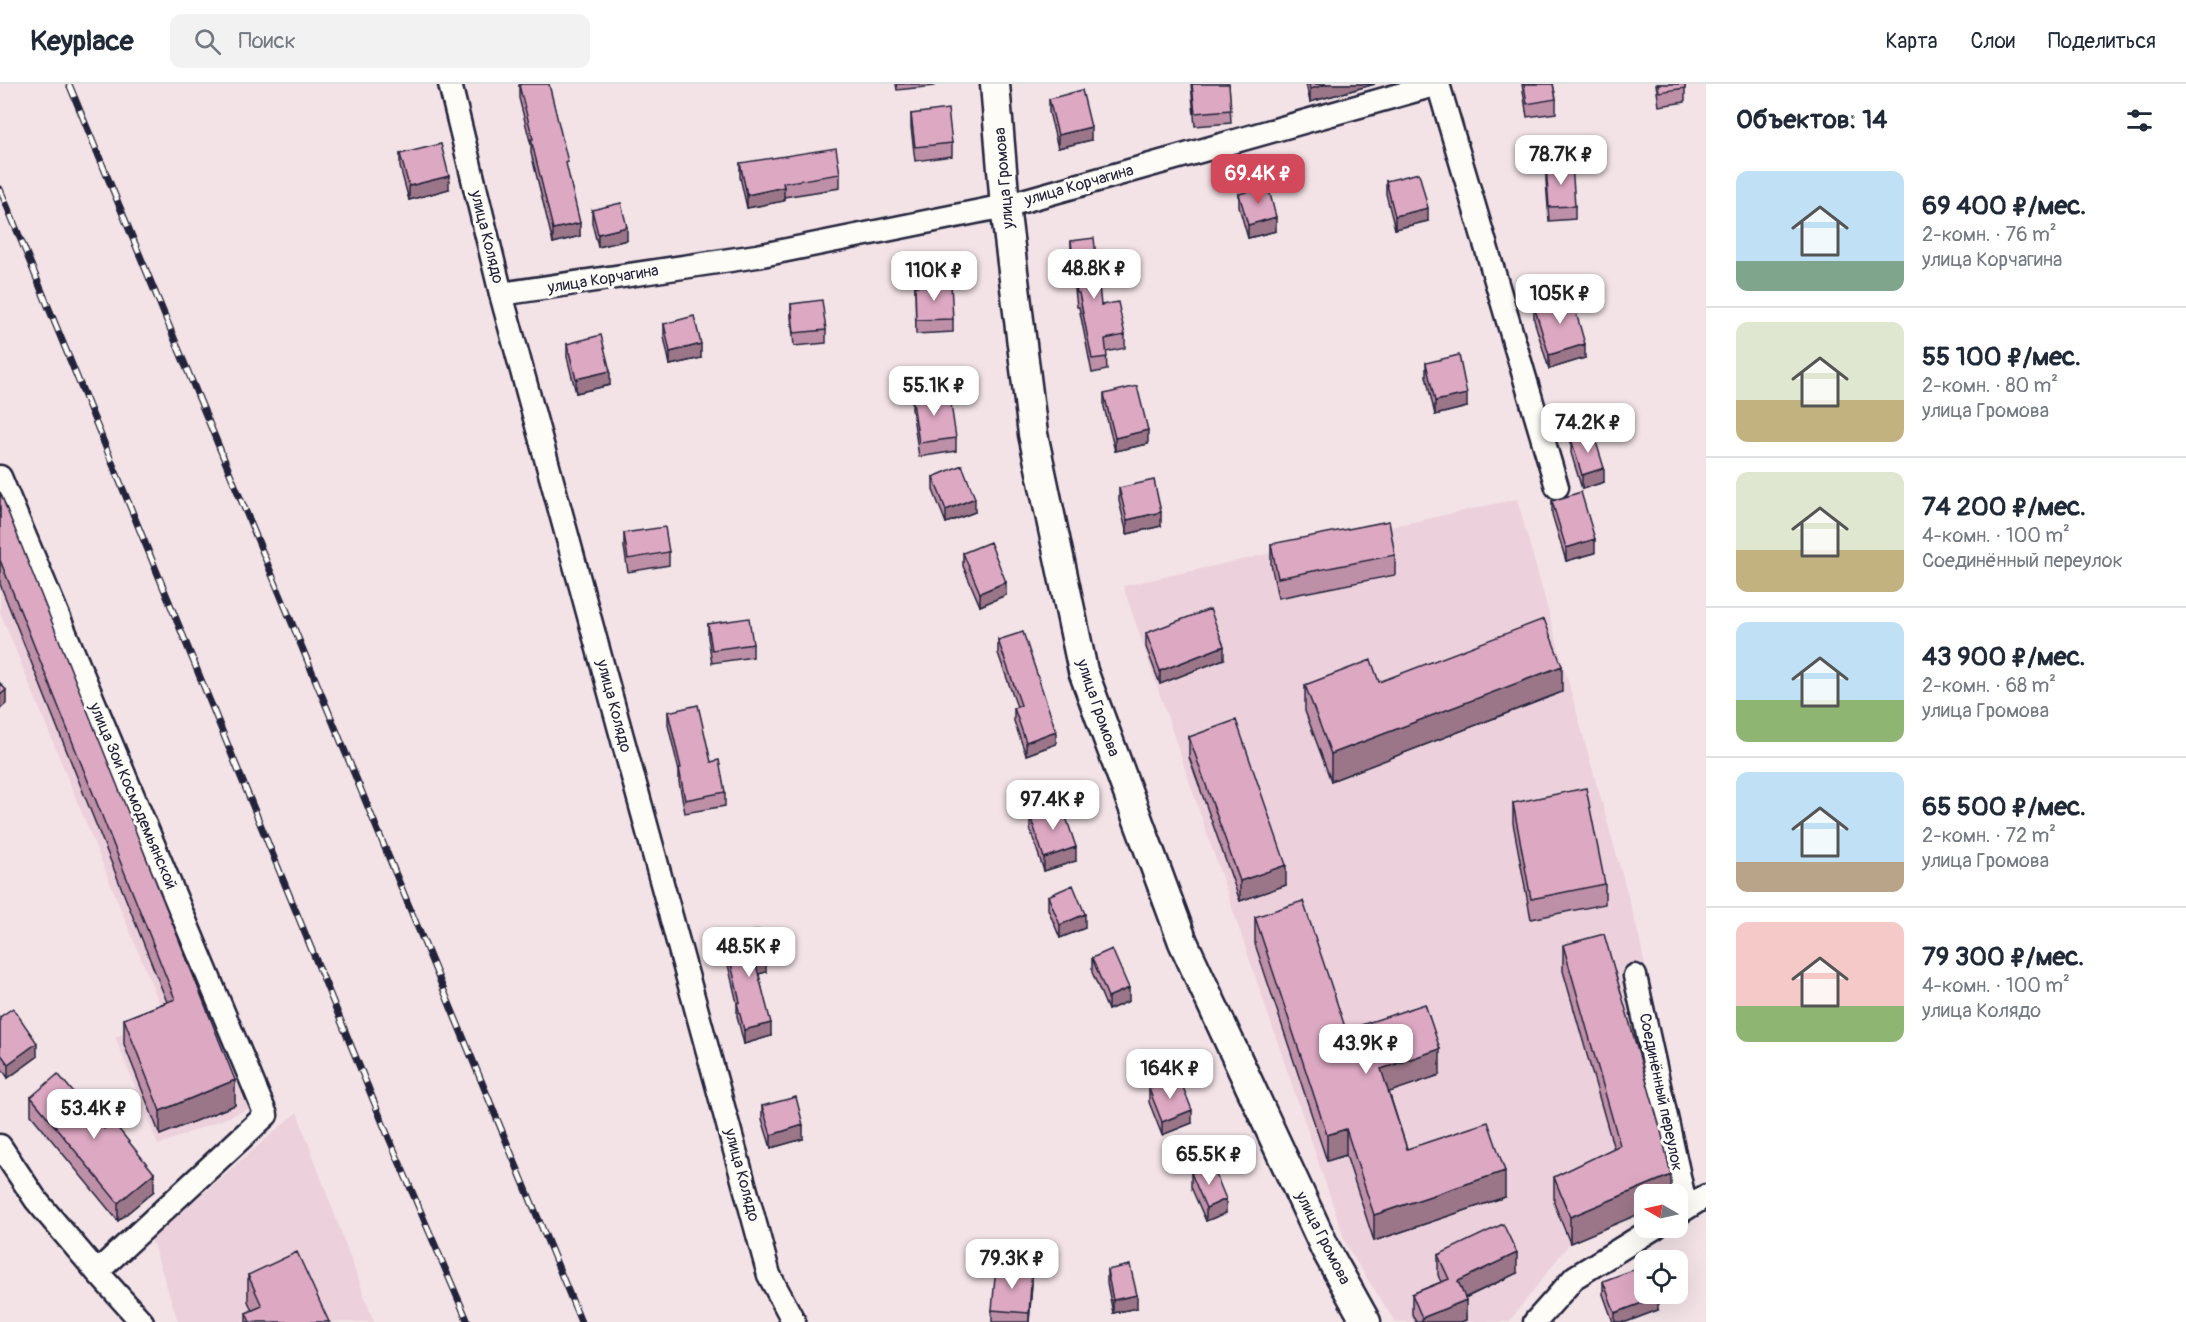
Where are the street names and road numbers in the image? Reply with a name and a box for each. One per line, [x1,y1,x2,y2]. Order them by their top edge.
street label: улица Громова [990,127,1018,230]
street label: улица Корчагина [1021,160,1136,210]
street label: улица Колядо [466,187,508,286]
street label: улица Корчагина [545,260,660,298]
street label: улица Колядо [592,656,636,755]
street label: улица Громова [1072,656,1124,759]
street label: улица Зои Космодемьянской [84,699,181,892]
street label: Соединённый переулок [1635,1011,1687,1173]
street label: улица Колядо [720,1125,764,1224]
street label: улица Громова [1291,1187,1355,1288]

